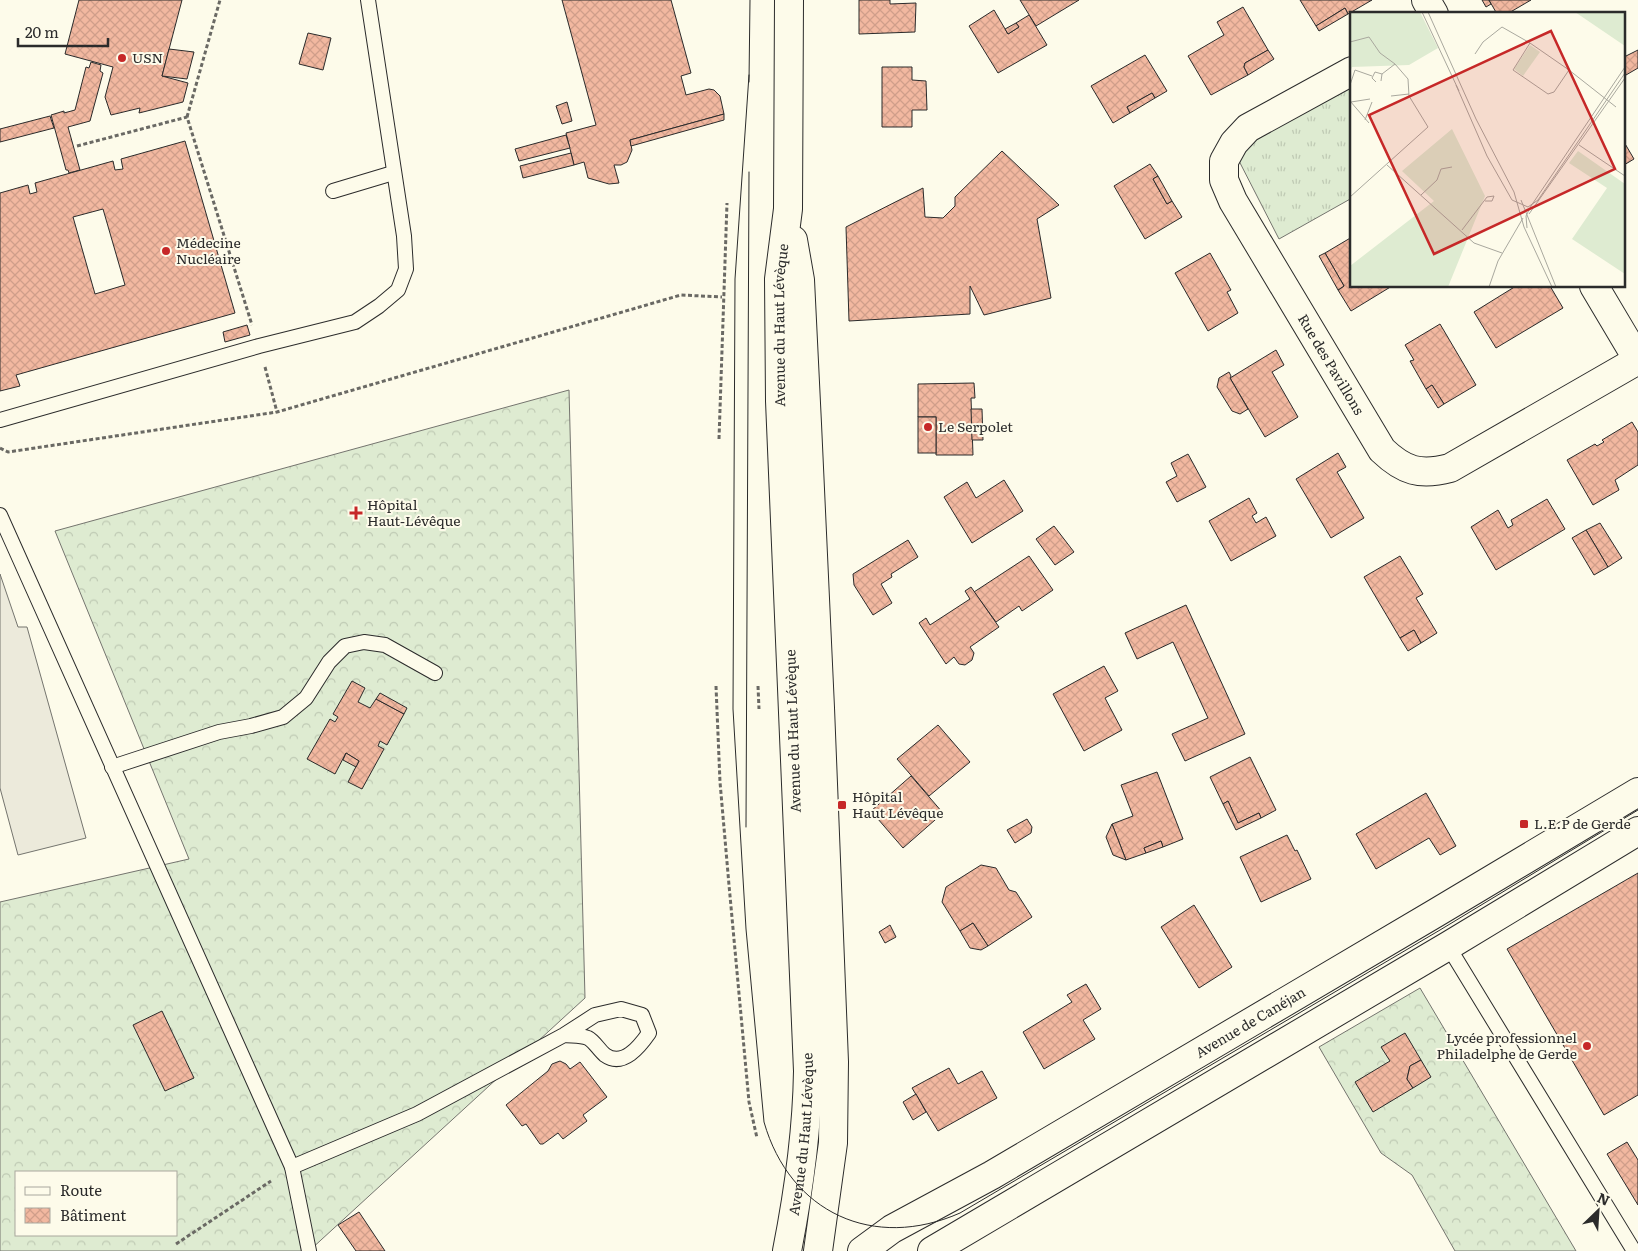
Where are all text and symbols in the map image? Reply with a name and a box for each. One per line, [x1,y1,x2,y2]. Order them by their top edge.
inset map [1350,12,1626,288]
scale bar [18,15,108,47]
text: 20 m [25,20,59,43]
place label: USN [132,47,163,67]
marker: USN [116,52,128,64]
place label: Médecine Nucléaire [176,232,241,268]
street label: Avenue du Haut Lévèque [768,242,792,407]
marker: Médecine Nucléaire [160,245,172,257]
street label: Rue des Pavillons [1294,310,1370,418]
place label: Le Serpolet [938,416,1013,436]
marker: Le Serpolet [922,421,934,433]
place label: Hôpital Haut-Lévêque [367,494,461,530]
marker: Hôpital Haut-Lévêque [349,506,363,520]
street label: Avenue du Haut Lévèque [779,649,805,813]
place label: Hôpital Haut Lévêque [852,786,943,822]
marker: Hôpital Haut Lévêque [836,799,848,811]
place label: L.E.P de Gerde [1534,813,1631,833]
marker: L.E.P de Gerde [1518,818,1530,830]
street label: Avenue de Canéjan [1191,981,1309,1062]
place label: Lycée professionnel Philadelphe de Gerde [1436,1027,1577,1063]
marker: Lycée professionnel Philadelphe de Gerde [1581,1040,1593,1052]
street label: Avenue du Haut Lévèque [783,1052,817,1217]
legend [15,1171,178,1236]
text: Route [60,1178,102,1201]
north arrow [1573,1186,1623,1236]
text: N [1594,1187,1614,1210]
text: Bâtiment [60,1203,126,1226]

